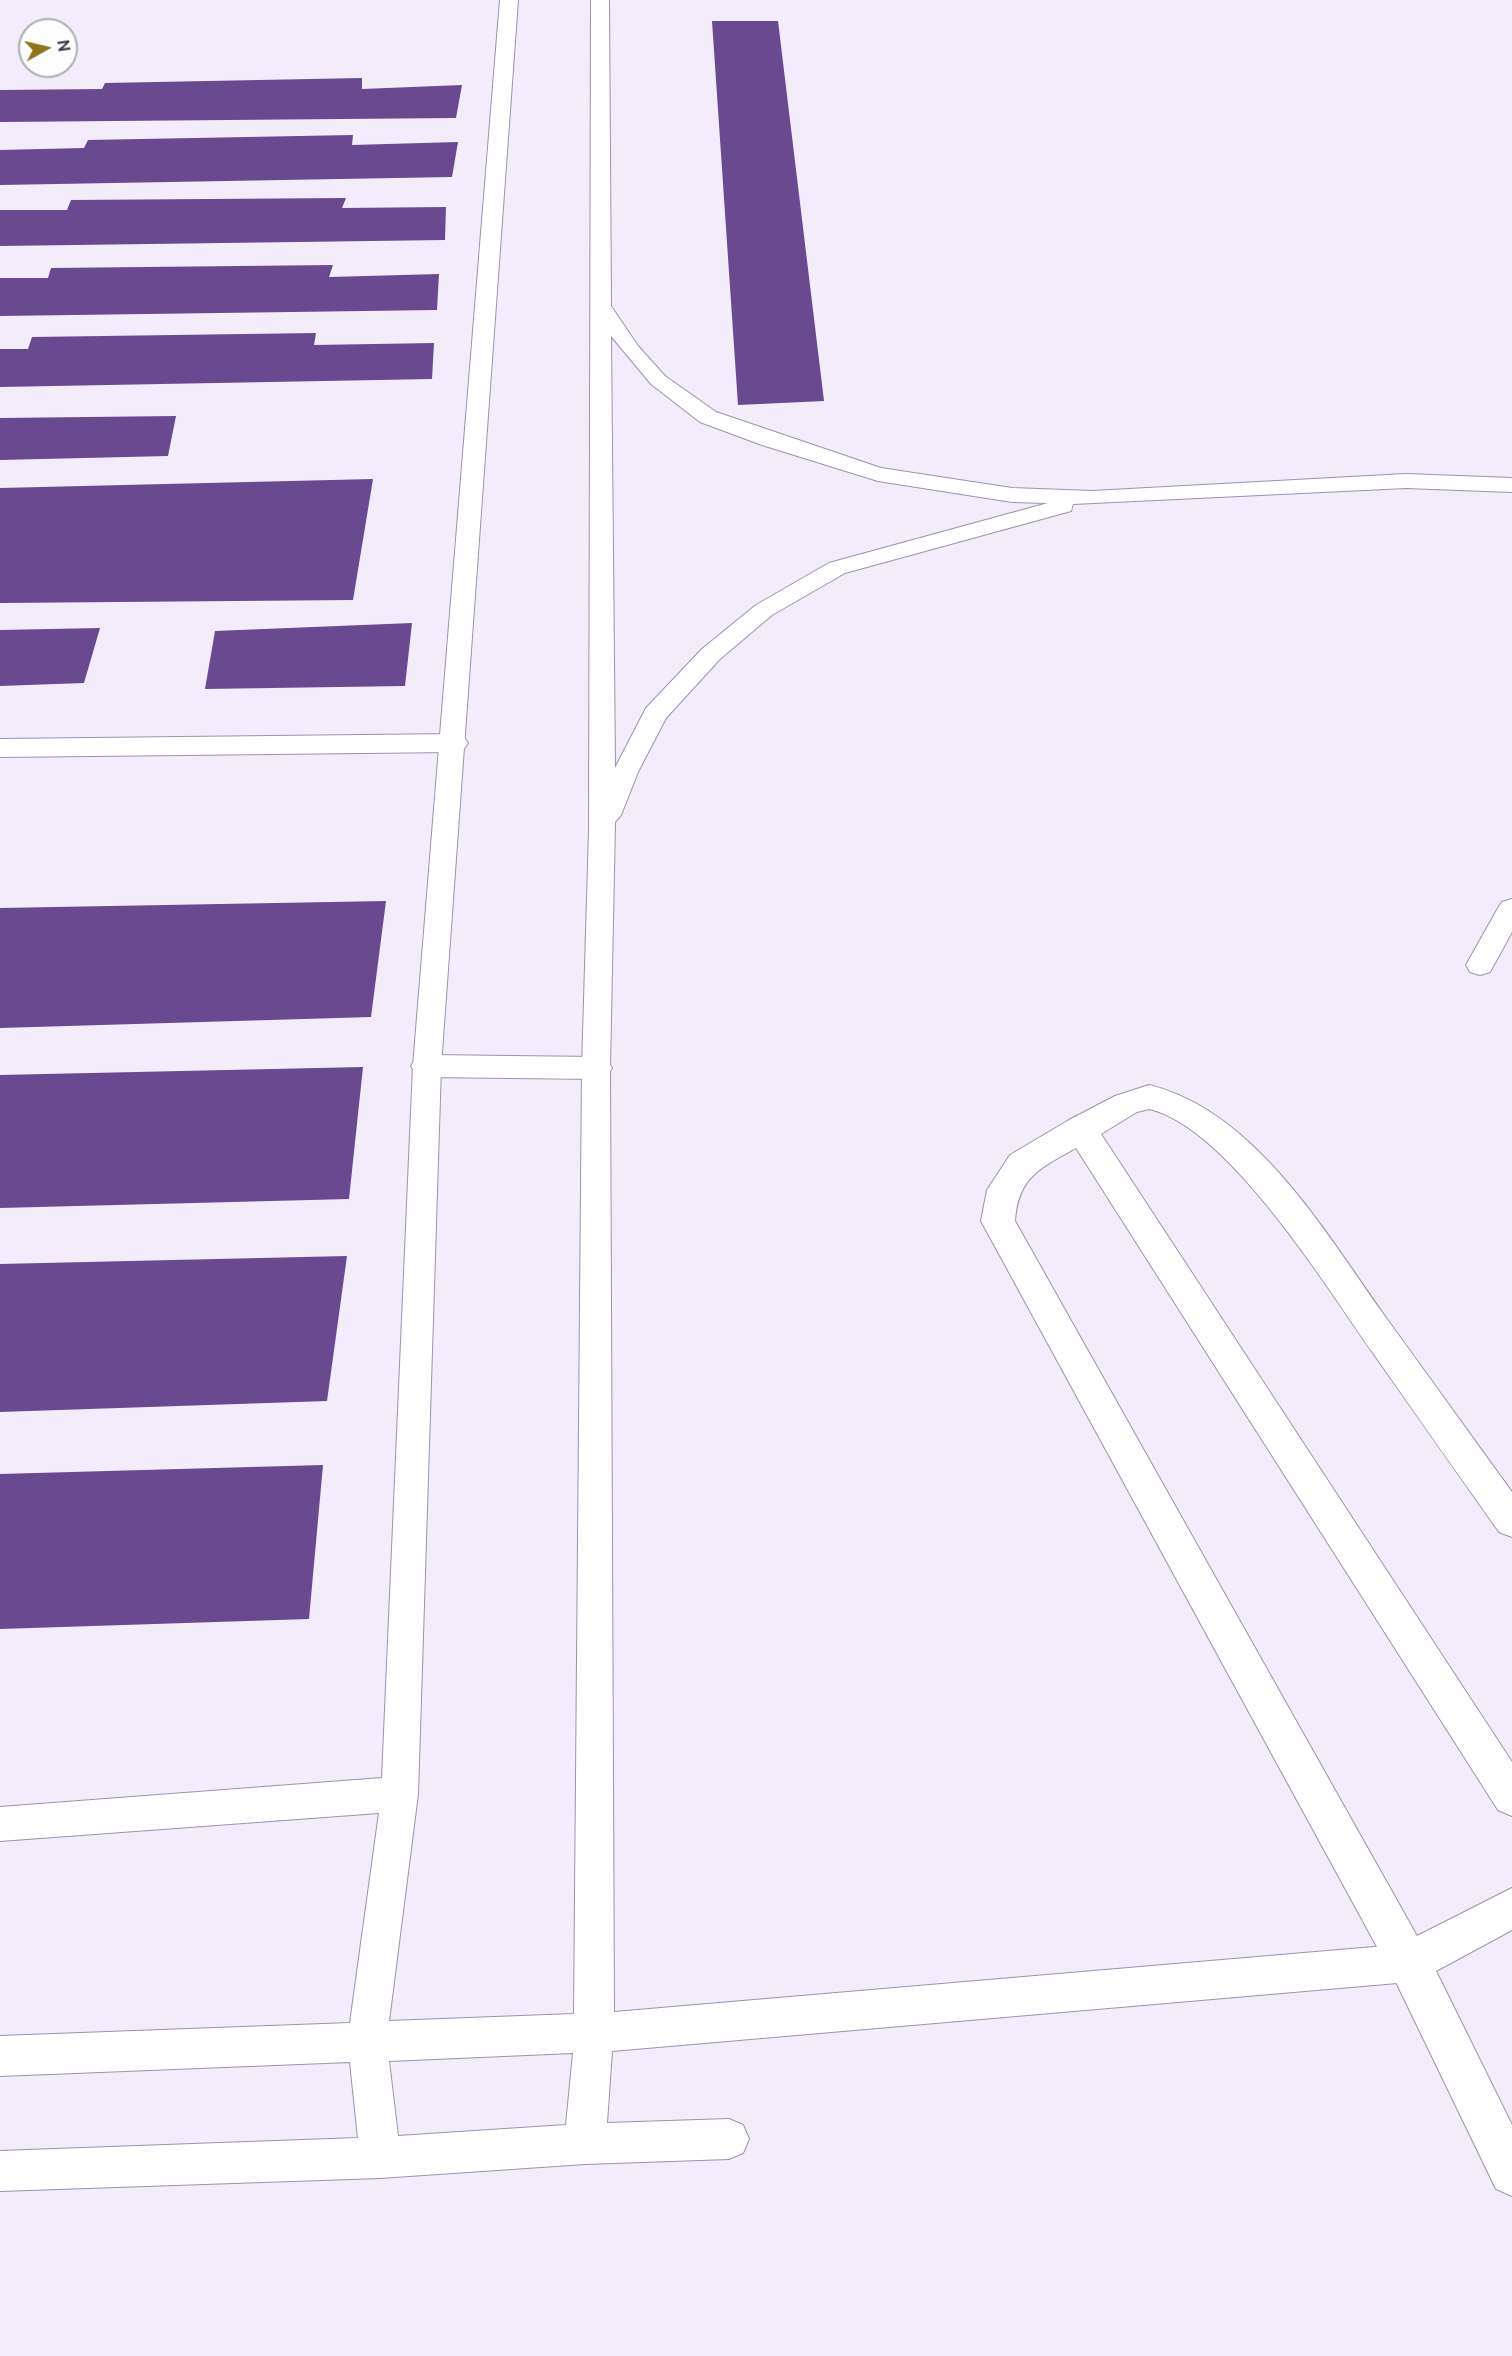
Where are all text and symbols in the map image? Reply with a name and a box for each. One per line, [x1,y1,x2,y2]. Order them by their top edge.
north arrow [18,18,78,78]
text: N [54,39,74,53]

